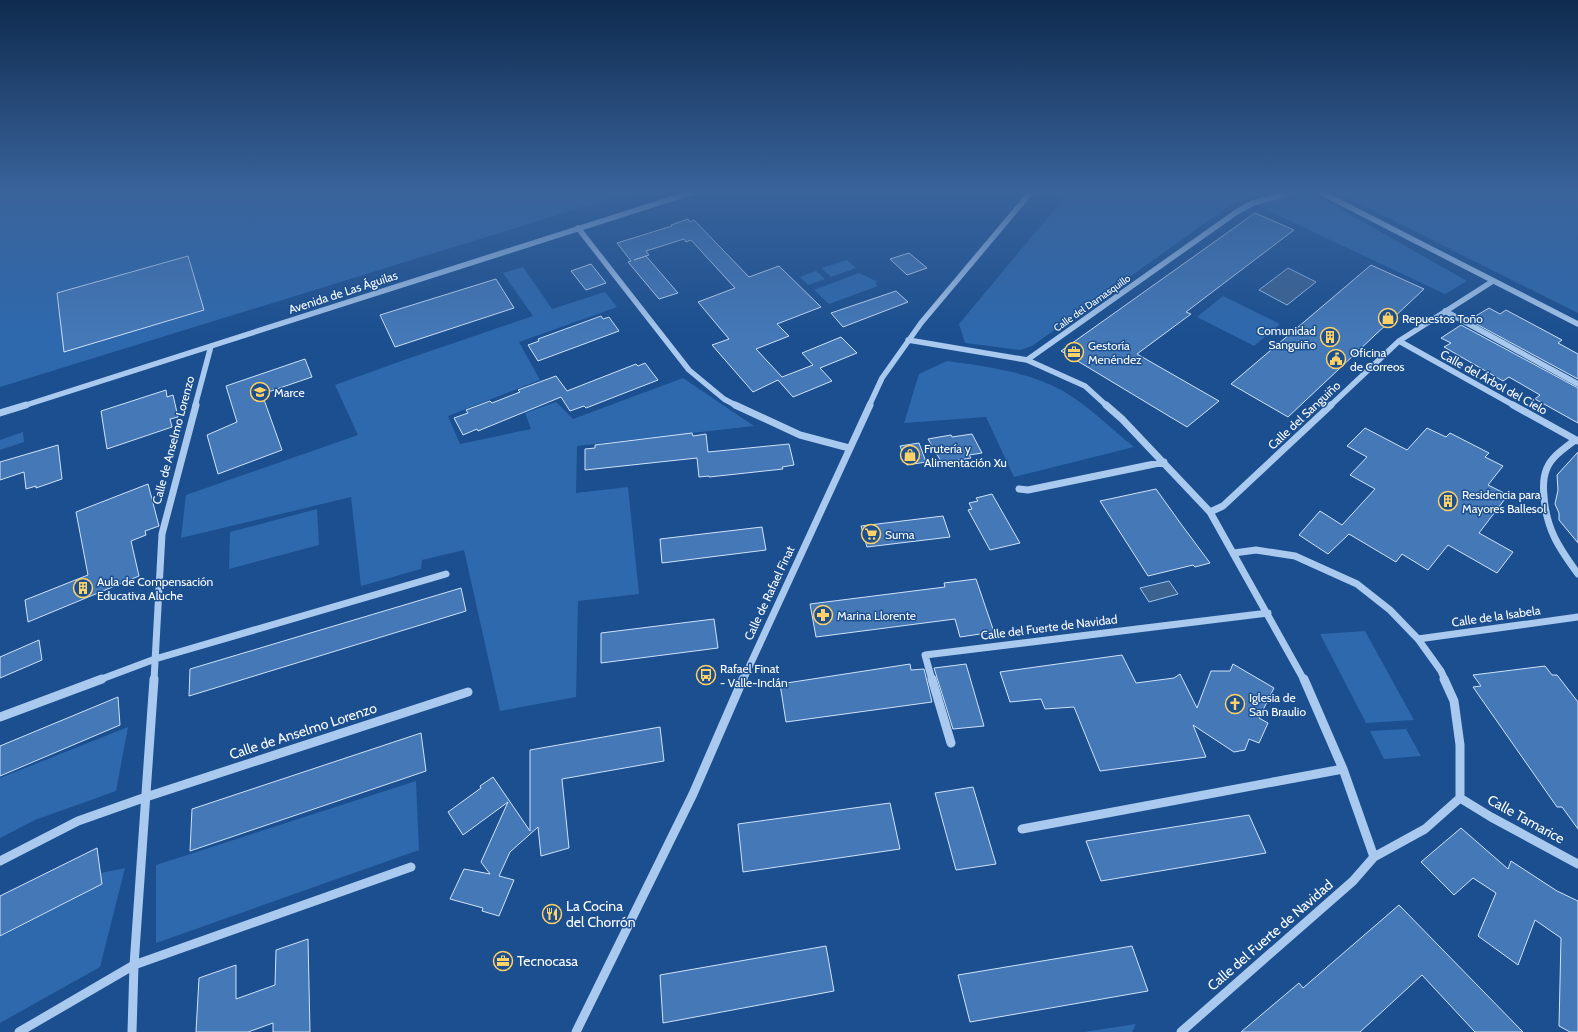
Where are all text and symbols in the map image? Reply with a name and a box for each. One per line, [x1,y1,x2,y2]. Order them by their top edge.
street label: Avenida de Las Águilas [287,267,400,317]
street label: Calle del Damasquillo [1051,271,1133,334]
shop icon: Repuestos Toño [1377,307,1399,329]
place label: Repuestos Toño [1402,311,1483,326]
place label: Comunidad Sanguiño [1257,323,1316,352]
building icon: Comunidad Sanguiño [1319,326,1341,348]
place label: Gestoría Menéndez [1088,338,1142,367]
office icon: Gestoría Menéndez [1063,341,1085,363]
place label: Oficina de Correos [1350,345,1405,374]
street label: Calle del Árbol del Cielo [1438,346,1550,418]
public building icon: Oficina de Correos [1325,348,1347,370]
street label: Calle de Anselmo Lorenzo [149,374,197,506]
street label: Calle del Sanguiño [1265,377,1344,452]
school or university icon: Marce [249,381,271,403]
place label: Marce [274,385,305,400]
place label: Frutería y Alimentación Xu [924,441,1007,470]
shop icon: Frutería y Alimentación Xu [899,444,921,466]
place label: Residencia para Mayores Ballesol [1462,487,1546,516]
building icon: Residencia para Mayores Ballesol [1437,490,1459,512]
supermarket icon: Suma [860,523,882,545]
place label: Suma [885,527,915,542]
street label: Calle de Rafael Finat [741,543,797,643]
place label: Aula de Compensación Educativa Aluche [97,574,214,603]
building icon: Aula de Compensación Educativa Aluche [72,577,94,599]
street label: Calle de la Isabela [1451,602,1542,630]
pharmacy icon: Marina Llorente [812,604,834,626]
place label: Marina Llorente [837,608,916,623]
street label: Calle del Fuerte de Navidad [980,611,1118,643]
place label: Rafael Finat - Valle-Inclán [720,661,788,690]
bus stop icon: Rafael Finat - Valle-Inclán [695,664,717,686]
place label: Iglesia de San Braulio [1249,690,1306,719]
church icon: Iglesia de San Braulio [1224,693,1246,715]
street label: Calle de Anselmo Lorenzo [227,699,379,763]
street label: Calle Tamarice [1484,790,1568,848]
street label: Calle del Fuerte de Navidad [1203,876,1337,994]
place label: La Cocina del Chorrón [566,897,636,931]
restaurant icon: La Cocina del Chorrón [541,903,563,925]
office icon: Tecnocasa [492,950,514,972]
place label: Tecnocasa [517,952,578,970]

